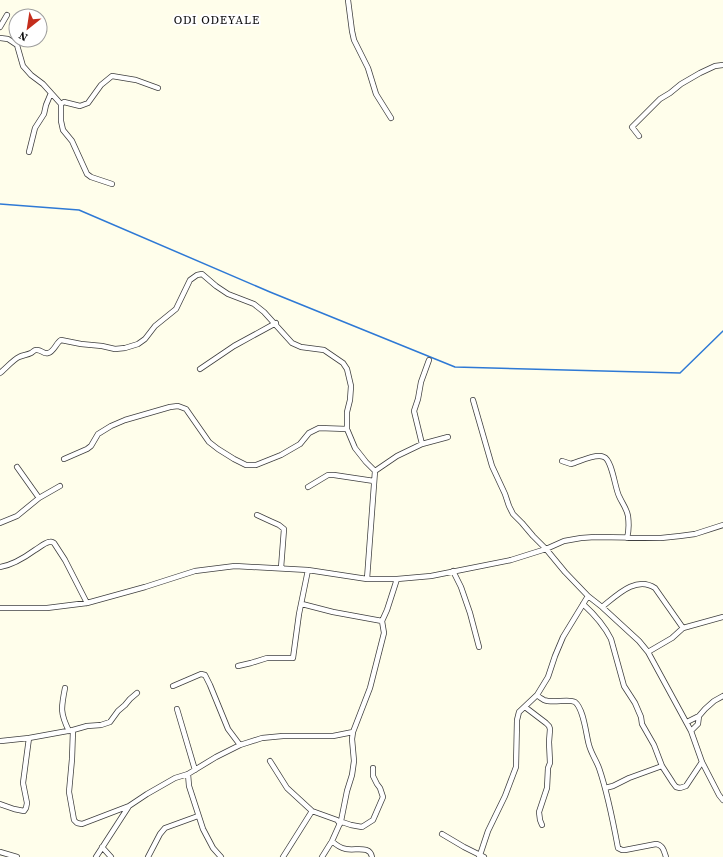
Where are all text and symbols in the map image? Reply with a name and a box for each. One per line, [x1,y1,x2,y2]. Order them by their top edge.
north arrow [8,8,48,48]
district label: ODI ODEYALE [174,12,260,28]
text: N [16,28,30,45]

